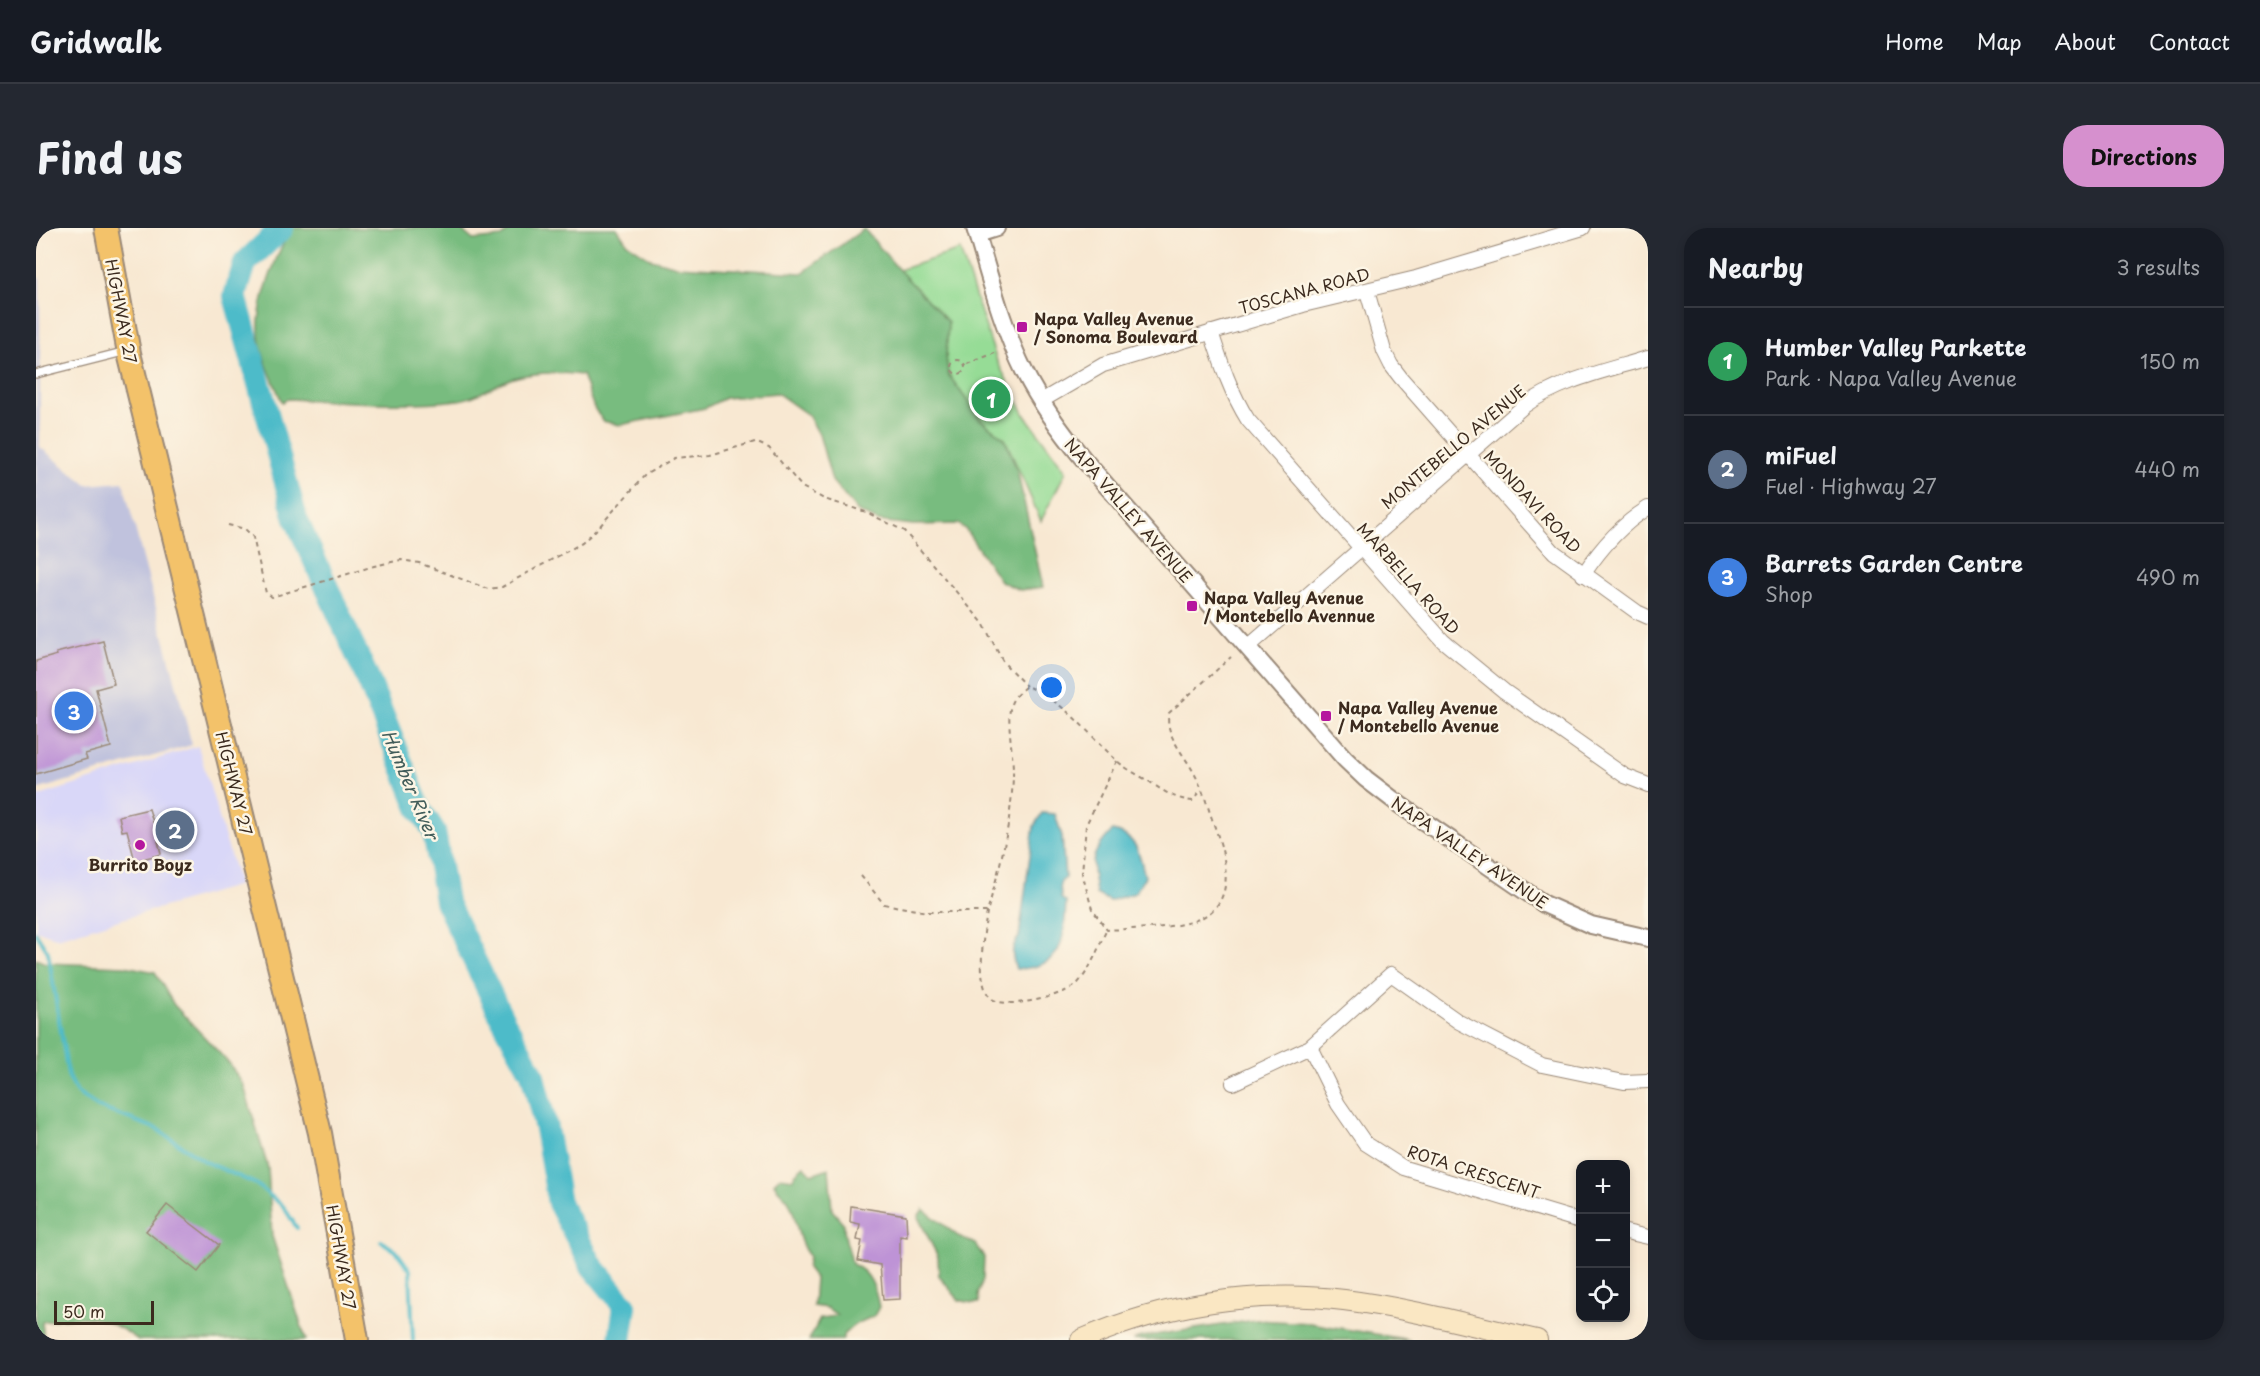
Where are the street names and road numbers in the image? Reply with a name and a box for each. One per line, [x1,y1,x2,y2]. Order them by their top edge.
street label: HIGHWAY 27 [100,257,144,365]
street label: TOSCANA ROAD [1236,261,1372,319]
street label: MONTEBELLO AVENUE [1375,378,1531,514]
street label: NAPA VALLEY AVENUE [1059,432,1199,588]
street label: MONDAVI ROAD [1479,444,1587,558]
street label: MARBELLA ROAD [1352,517,1466,639]
street label: HIGHWAY 27 [211,729,259,837]
street label: NAPA VALLEY AVENUE [1387,790,1553,914]
street label: ROTA CRESCENT [1404,1138,1544,1204]
street label: HIGHWAY 27 [321,1203,363,1311]

